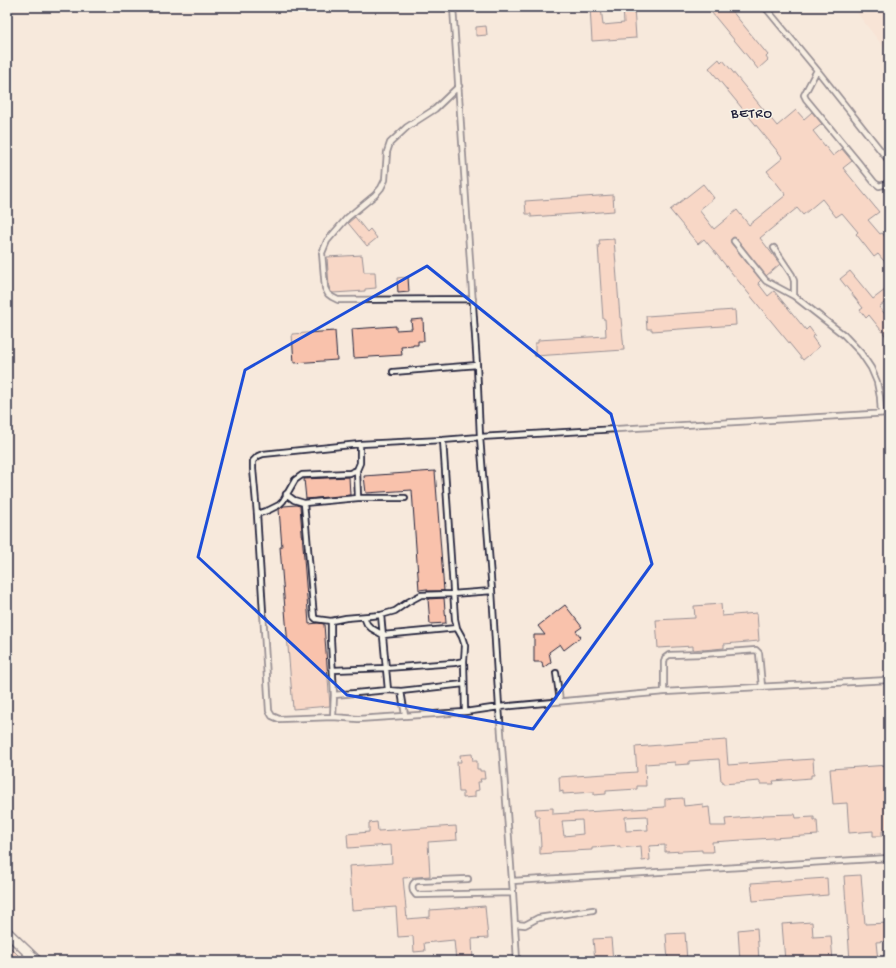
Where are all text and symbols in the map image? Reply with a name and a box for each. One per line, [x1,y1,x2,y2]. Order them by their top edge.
district label: BETRO [730,106,773,123]

